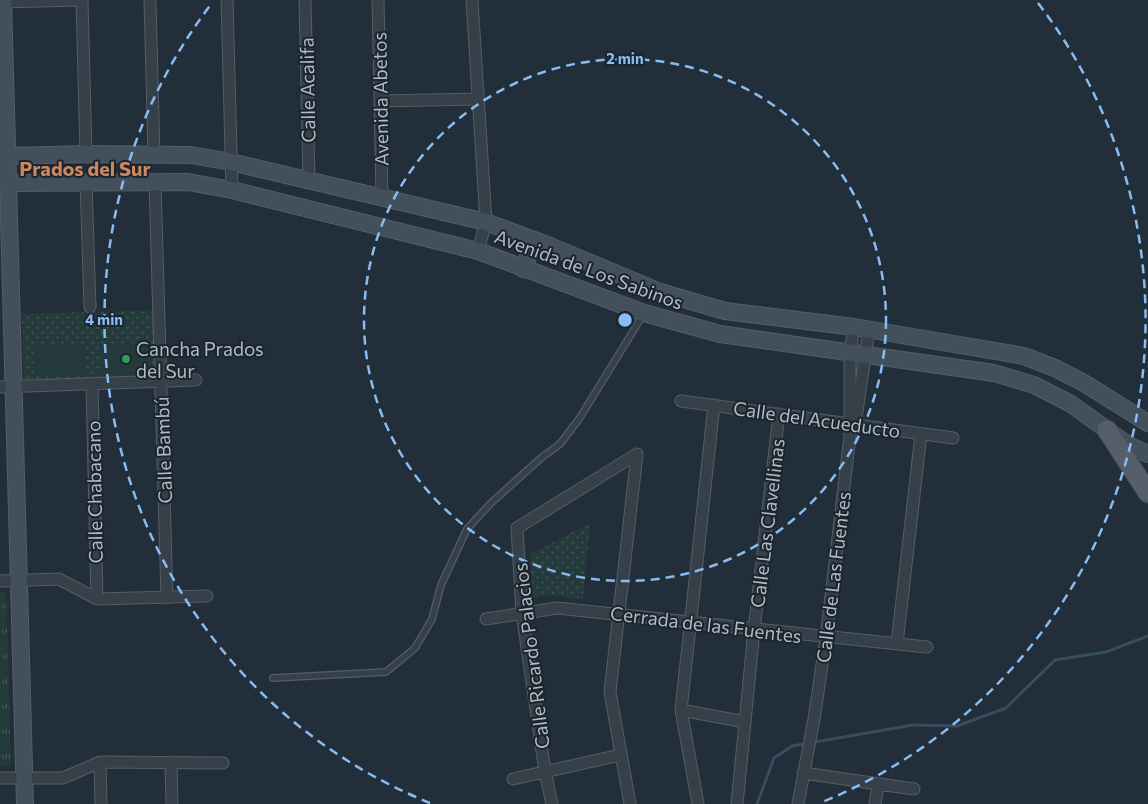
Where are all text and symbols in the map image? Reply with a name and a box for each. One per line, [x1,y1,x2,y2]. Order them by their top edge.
street label: Avenida Abetos [367,32,393,166]
street label: Calle Acalifa [295,37,319,143]
text: 2 min [606,49,644,67]
district label: Prados del Sur [19,156,151,180]
street label: Avenida de Los Sabinos [492,224,686,314]
text: 4 min [85,310,123,328]
centre of rings [616,311,634,329]
place label: Cancha Prados del Sur [136,337,264,382]
marker: Cancha Prados del Sur [120,353,132,365]
street label: Calle Bambú [150,396,176,504]
street label: Calle del Acueducto [732,396,902,442]
street label: Calle Chabacano [81,420,107,564]
street label: Calle Las Clavellinas [745,437,789,609]
street label: Calle de Las Fuentes [811,490,855,664]
street label: Calle Ricardo Palacios [508,562,554,750]
street label: Cerrada de las Fuentes [609,601,803,647]

